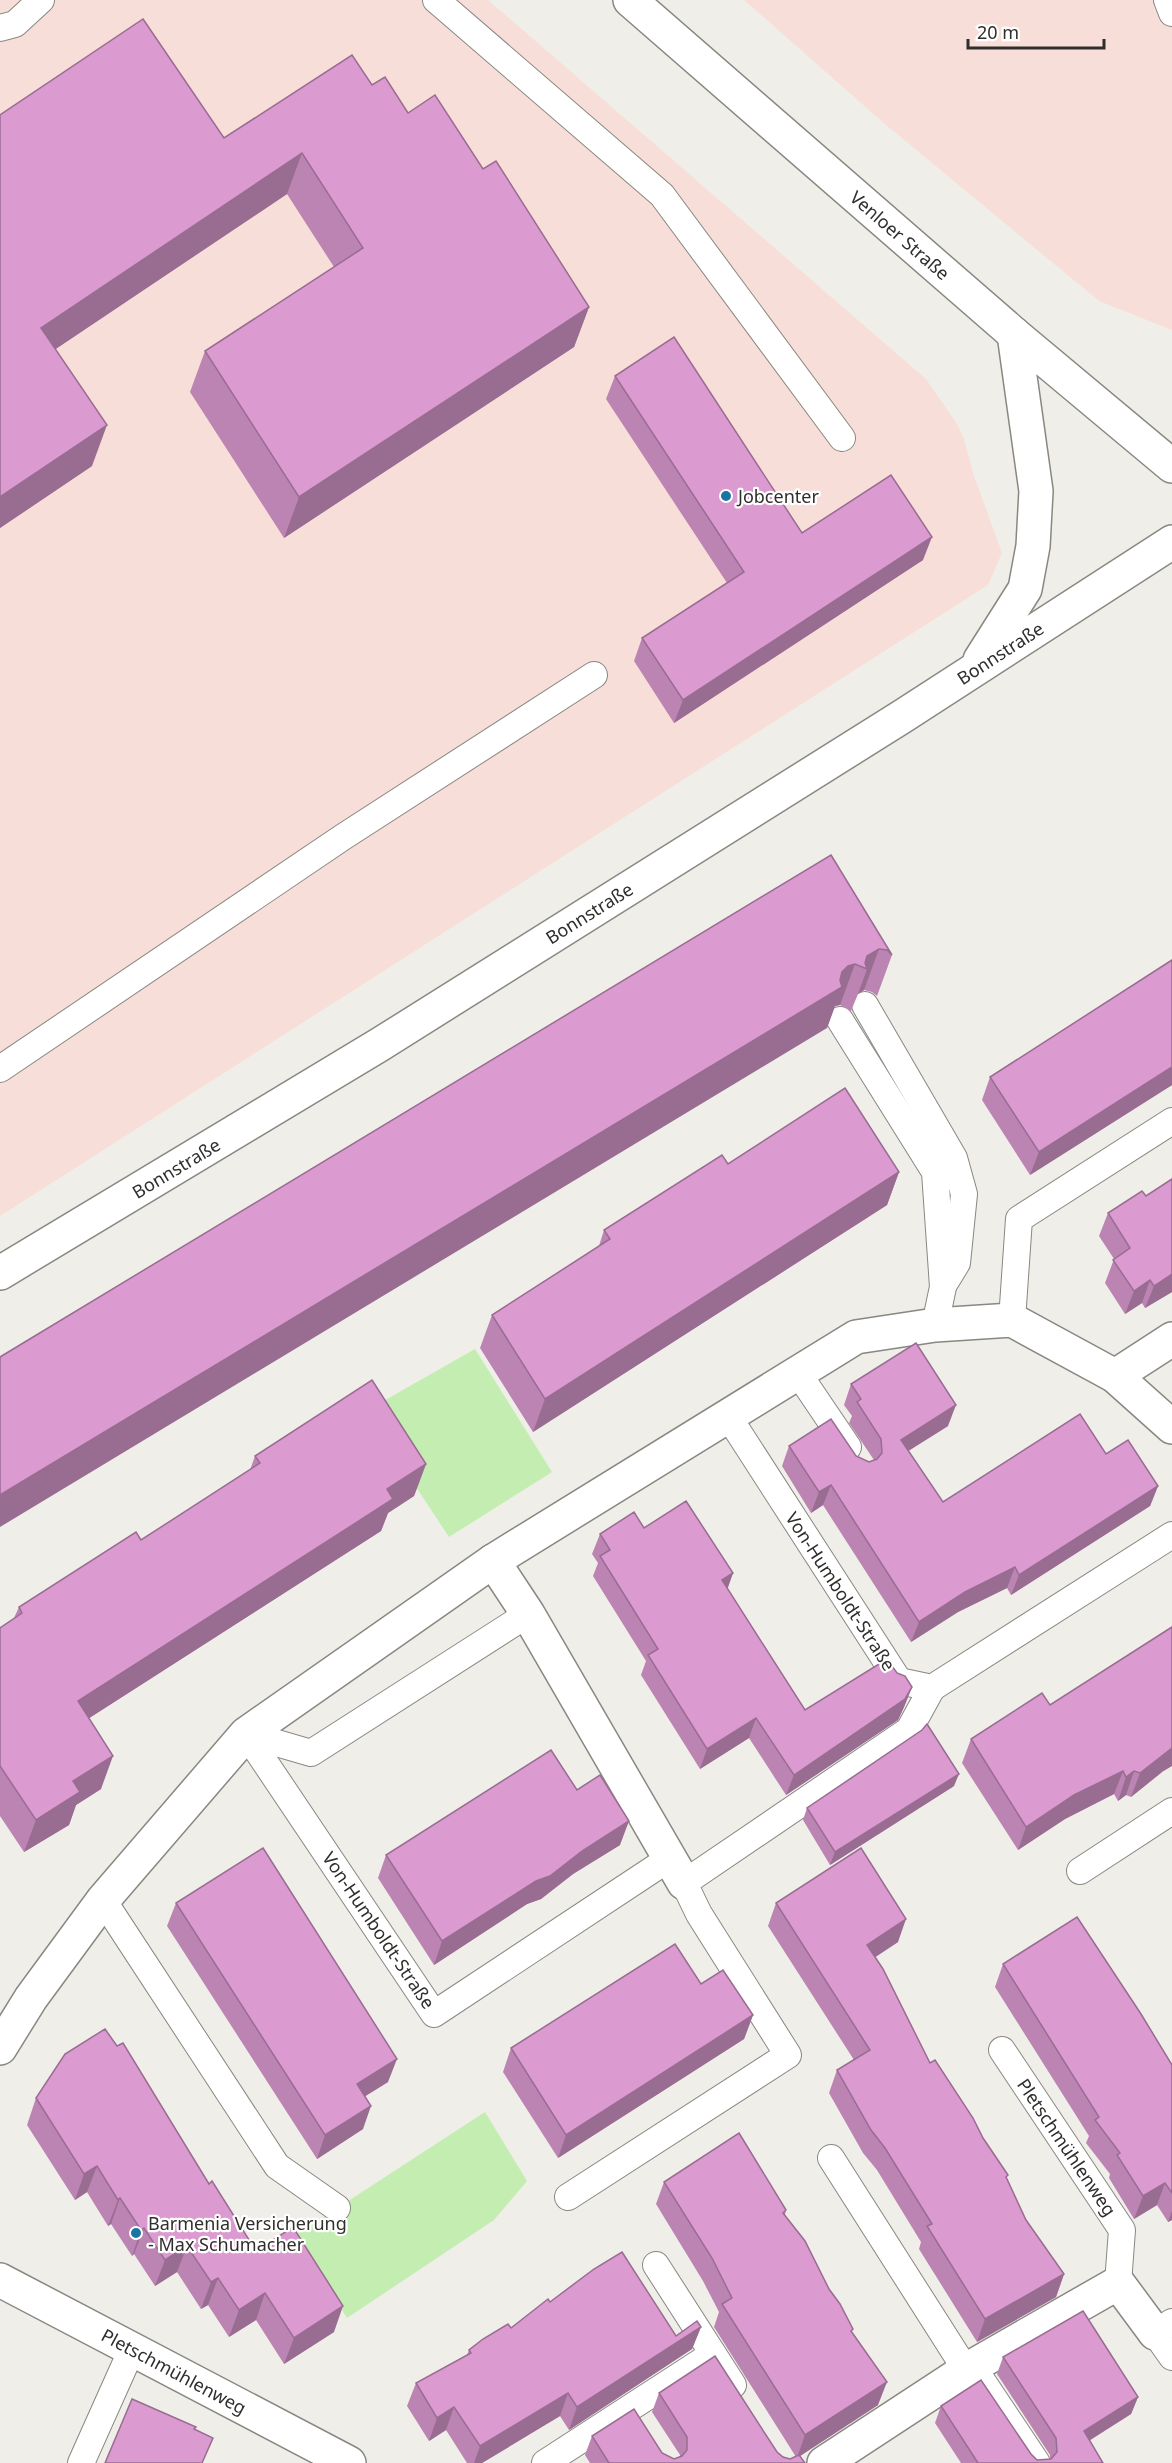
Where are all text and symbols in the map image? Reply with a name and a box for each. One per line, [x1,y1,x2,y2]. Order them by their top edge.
scale bar [968,12,1104,50]
text: 20 m [977,20,1019,44]
street label: Venloer Straße [845,185,955,285]
place label: Jobcenter [736,484,819,508]
marker: Jobcenter [719,489,733,503]
street label: Bonnstraße [952,616,1048,690]
street label: Bonnstraße [541,877,637,949]
street label: Bonnstraße [128,1132,224,1204]
street label: Von-Humboldt-Straße [781,1507,901,1675]
street label: Von-Humboldt-Straße [317,1847,441,2013]
street label: Pletschmühlenweg [1012,2074,1122,2220]
place label: Barmenia Versicherung - Max Schumacher [148,2211,347,2256]
marker: Barmenia Versicherung - Max Schumacher [129,2226,143,2240]
street label: Pletschmühlenweg [97,2323,251,2419]

